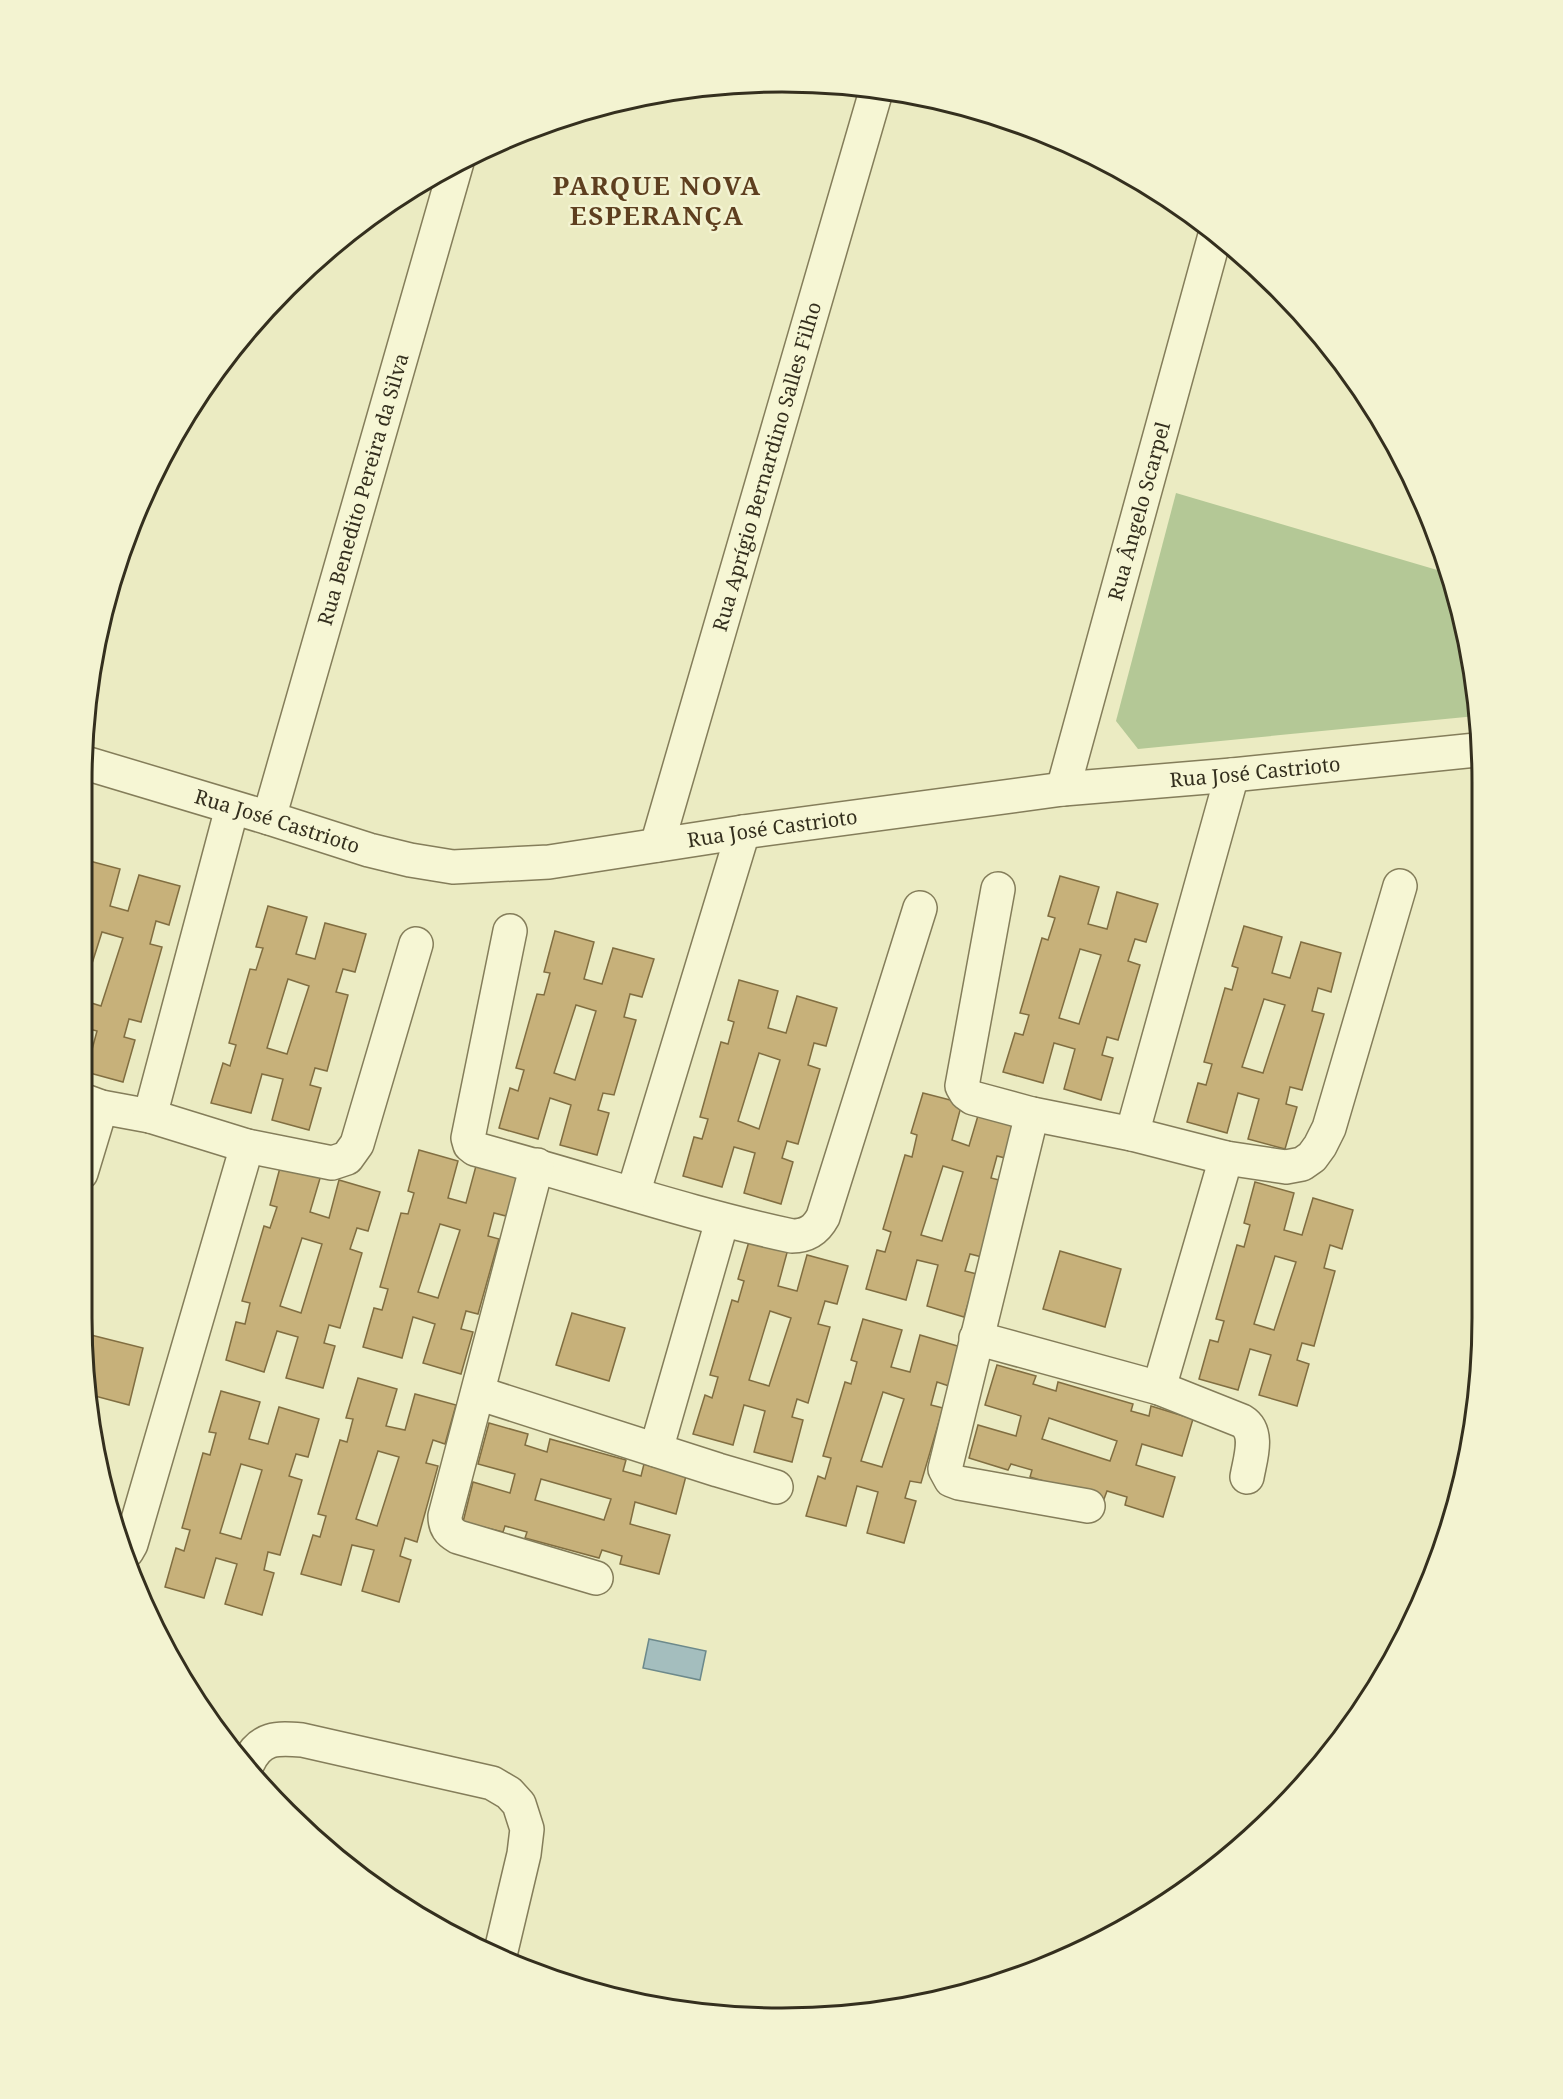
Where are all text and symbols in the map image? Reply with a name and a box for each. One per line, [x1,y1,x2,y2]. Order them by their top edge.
district label: PARQUE NOVA ESPERANÇA [552,167,762,233]
street label: Rua Aprígio Bernardino Salles Filho [706,299,827,634]
street label: Rua Benedito Pereira da Silva [311,350,415,628]
street label: Rua Ângelo Scarpel [1101,419,1176,604]
street label: Rua José Castrioto [1168,750,1342,793]
street label: Rua José Castrioto [192,783,363,859]
street label: Rua José Castrioto [685,803,859,853]

